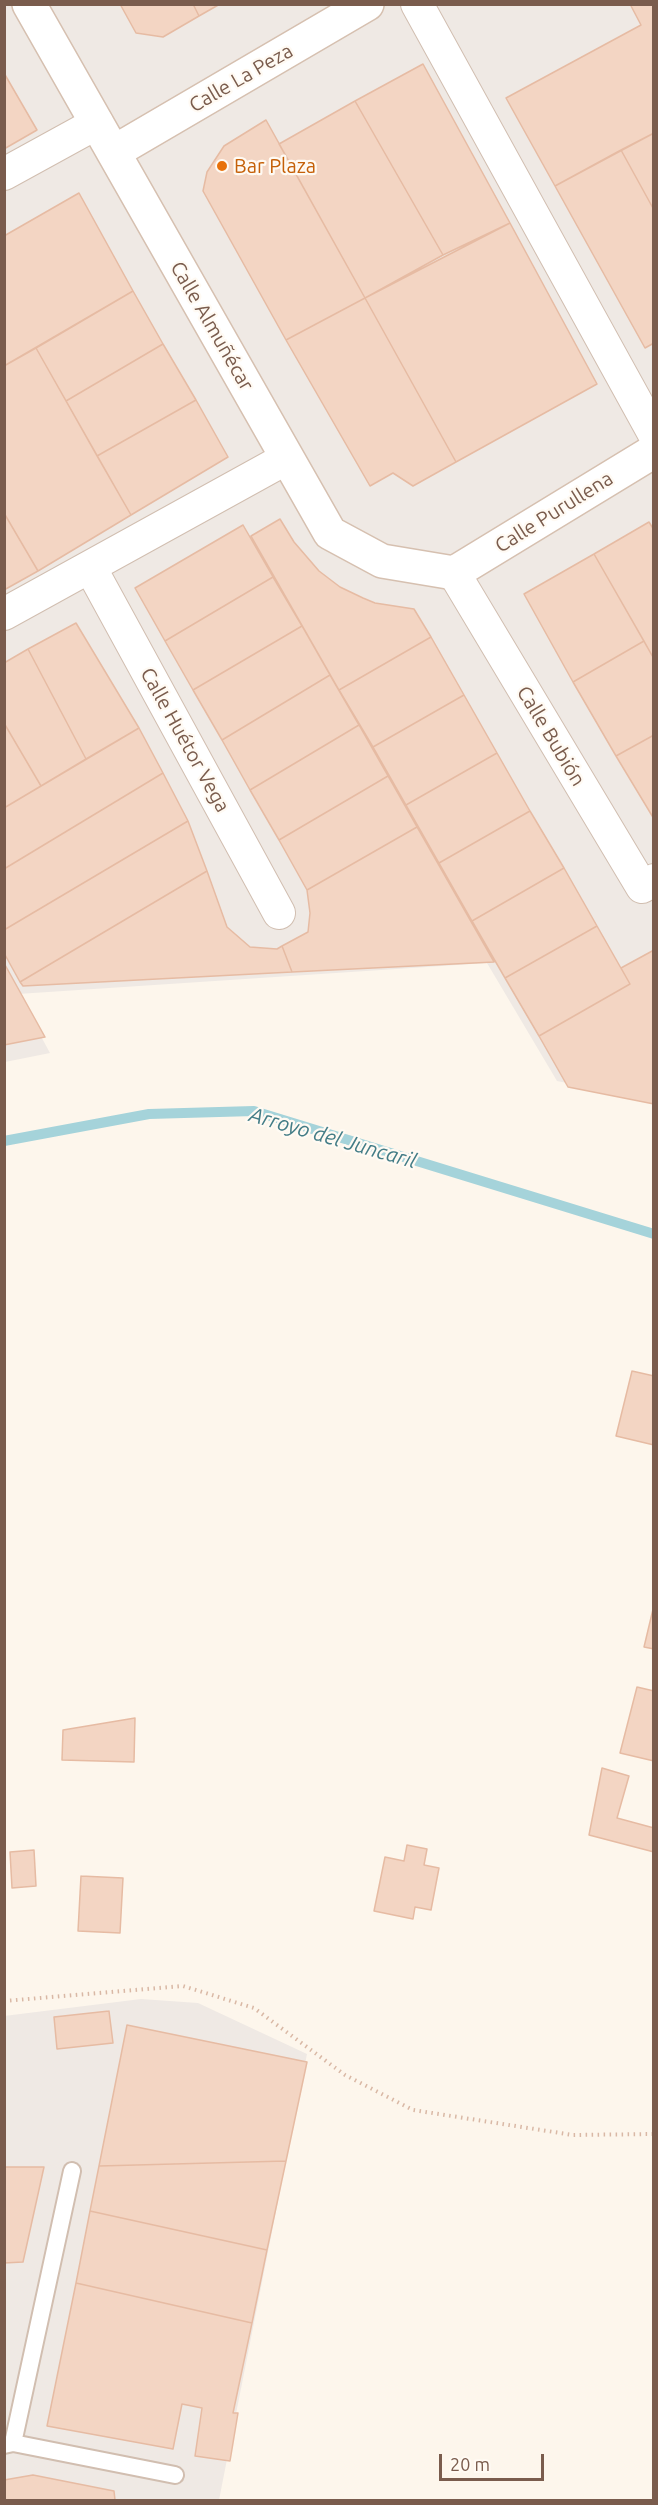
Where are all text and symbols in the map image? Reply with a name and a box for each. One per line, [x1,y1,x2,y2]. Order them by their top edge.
street label: Calle La Peza [185,39,297,117]
place label: Bar Plaza [234,154,316,178]
marker: Bar Plaza [215,159,229,173]
street label: Calle Almuñécar [165,257,259,395]
street label: Calle Purullena [491,466,617,558]
street label: Calle Huétor Vega [135,664,235,816]
street label: Calle Bubión [512,682,590,790]
water label: Arroyo del Juncaril [246,1102,420,1174]
scale bar [442,2442,547,2480]
text: 20 m [450,2454,490,2474]

